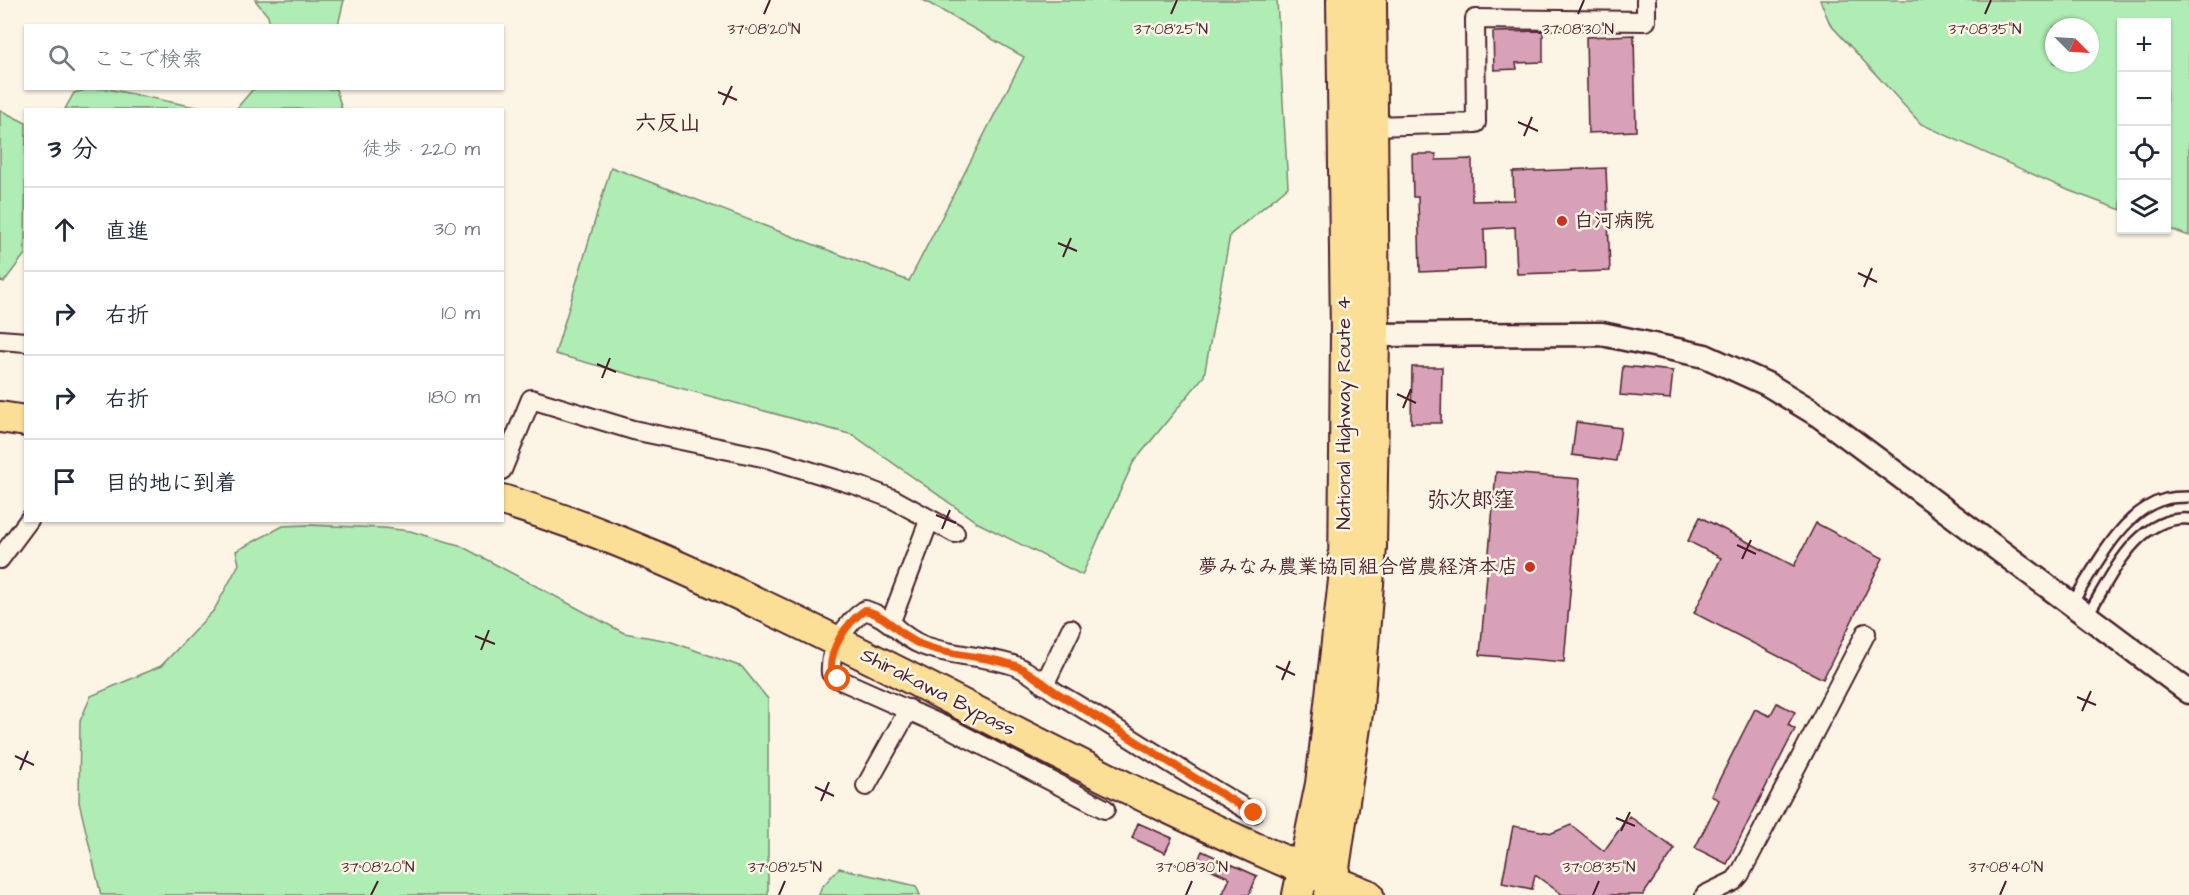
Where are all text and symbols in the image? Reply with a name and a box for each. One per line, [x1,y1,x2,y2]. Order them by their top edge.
north arrow [2045,18,2099,72]
map controls [2117,18,2171,234]
button: + [2117,18,2171,72]
text: 37°08'20"N [728,19,800,40]
text: 37°08'25"N [1134,19,1208,40]
text: 37°08'30"N [1542,19,1614,40]
text: 37°08'35"N [1949,19,2021,40]
search box [24,24,504,90]
icon: search [45,41,78,74]
text: ここで検索 [93,44,203,75]
button: − [2117,72,2171,126]
district label: 六反山 [635,108,701,139]
button: locate [2117,126,2171,180]
text: 3 分 [48,131,98,167]
text: 徒歩 · 220 m [362,135,480,163]
button: layers [2117,180,2171,234]
place label: 白河病院 [1574,207,1654,235]
icon: ahead [48,213,81,246]
marker: 白河病院 [1555,214,1569,228]
text: 30 m [434,215,480,243]
text: 直進 [105,216,149,247]
street label: National Highway Route 4 [1330,296,1359,530]
icon: right [48,297,81,330]
text: 10 m [441,299,480,327]
text: 右折 [105,300,149,331]
icon: right [48,381,81,414]
text: 180 m [428,383,480,411]
text: 右折 [105,384,149,415]
icon: arrive [48,465,81,498]
text: 目的地に到着 [105,468,237,499]
district label: 弥次郎窪 [1427,485,1515,516]
place label: 夢みなみ農業協同組合営農経済本店 [1198,553,1518,581]
marker: 夢みなみ農業協同組合営農経済本店 [1523,560,1537,574]
street label: Shirakawa Bypass [855,641,1020,744]
route start [824,665,850,691]
route end [1240,799,1266,825]
text: 37°08'20"N [342,857,414,878]
text: 37°08'25"N [748,857,822,878]
text: 37°08'30"N [1156,857,1228,878]
text: 37°08'35"N [1563,857,1635,878]
text: 37°08'40"N [1969,857,2043,878]

